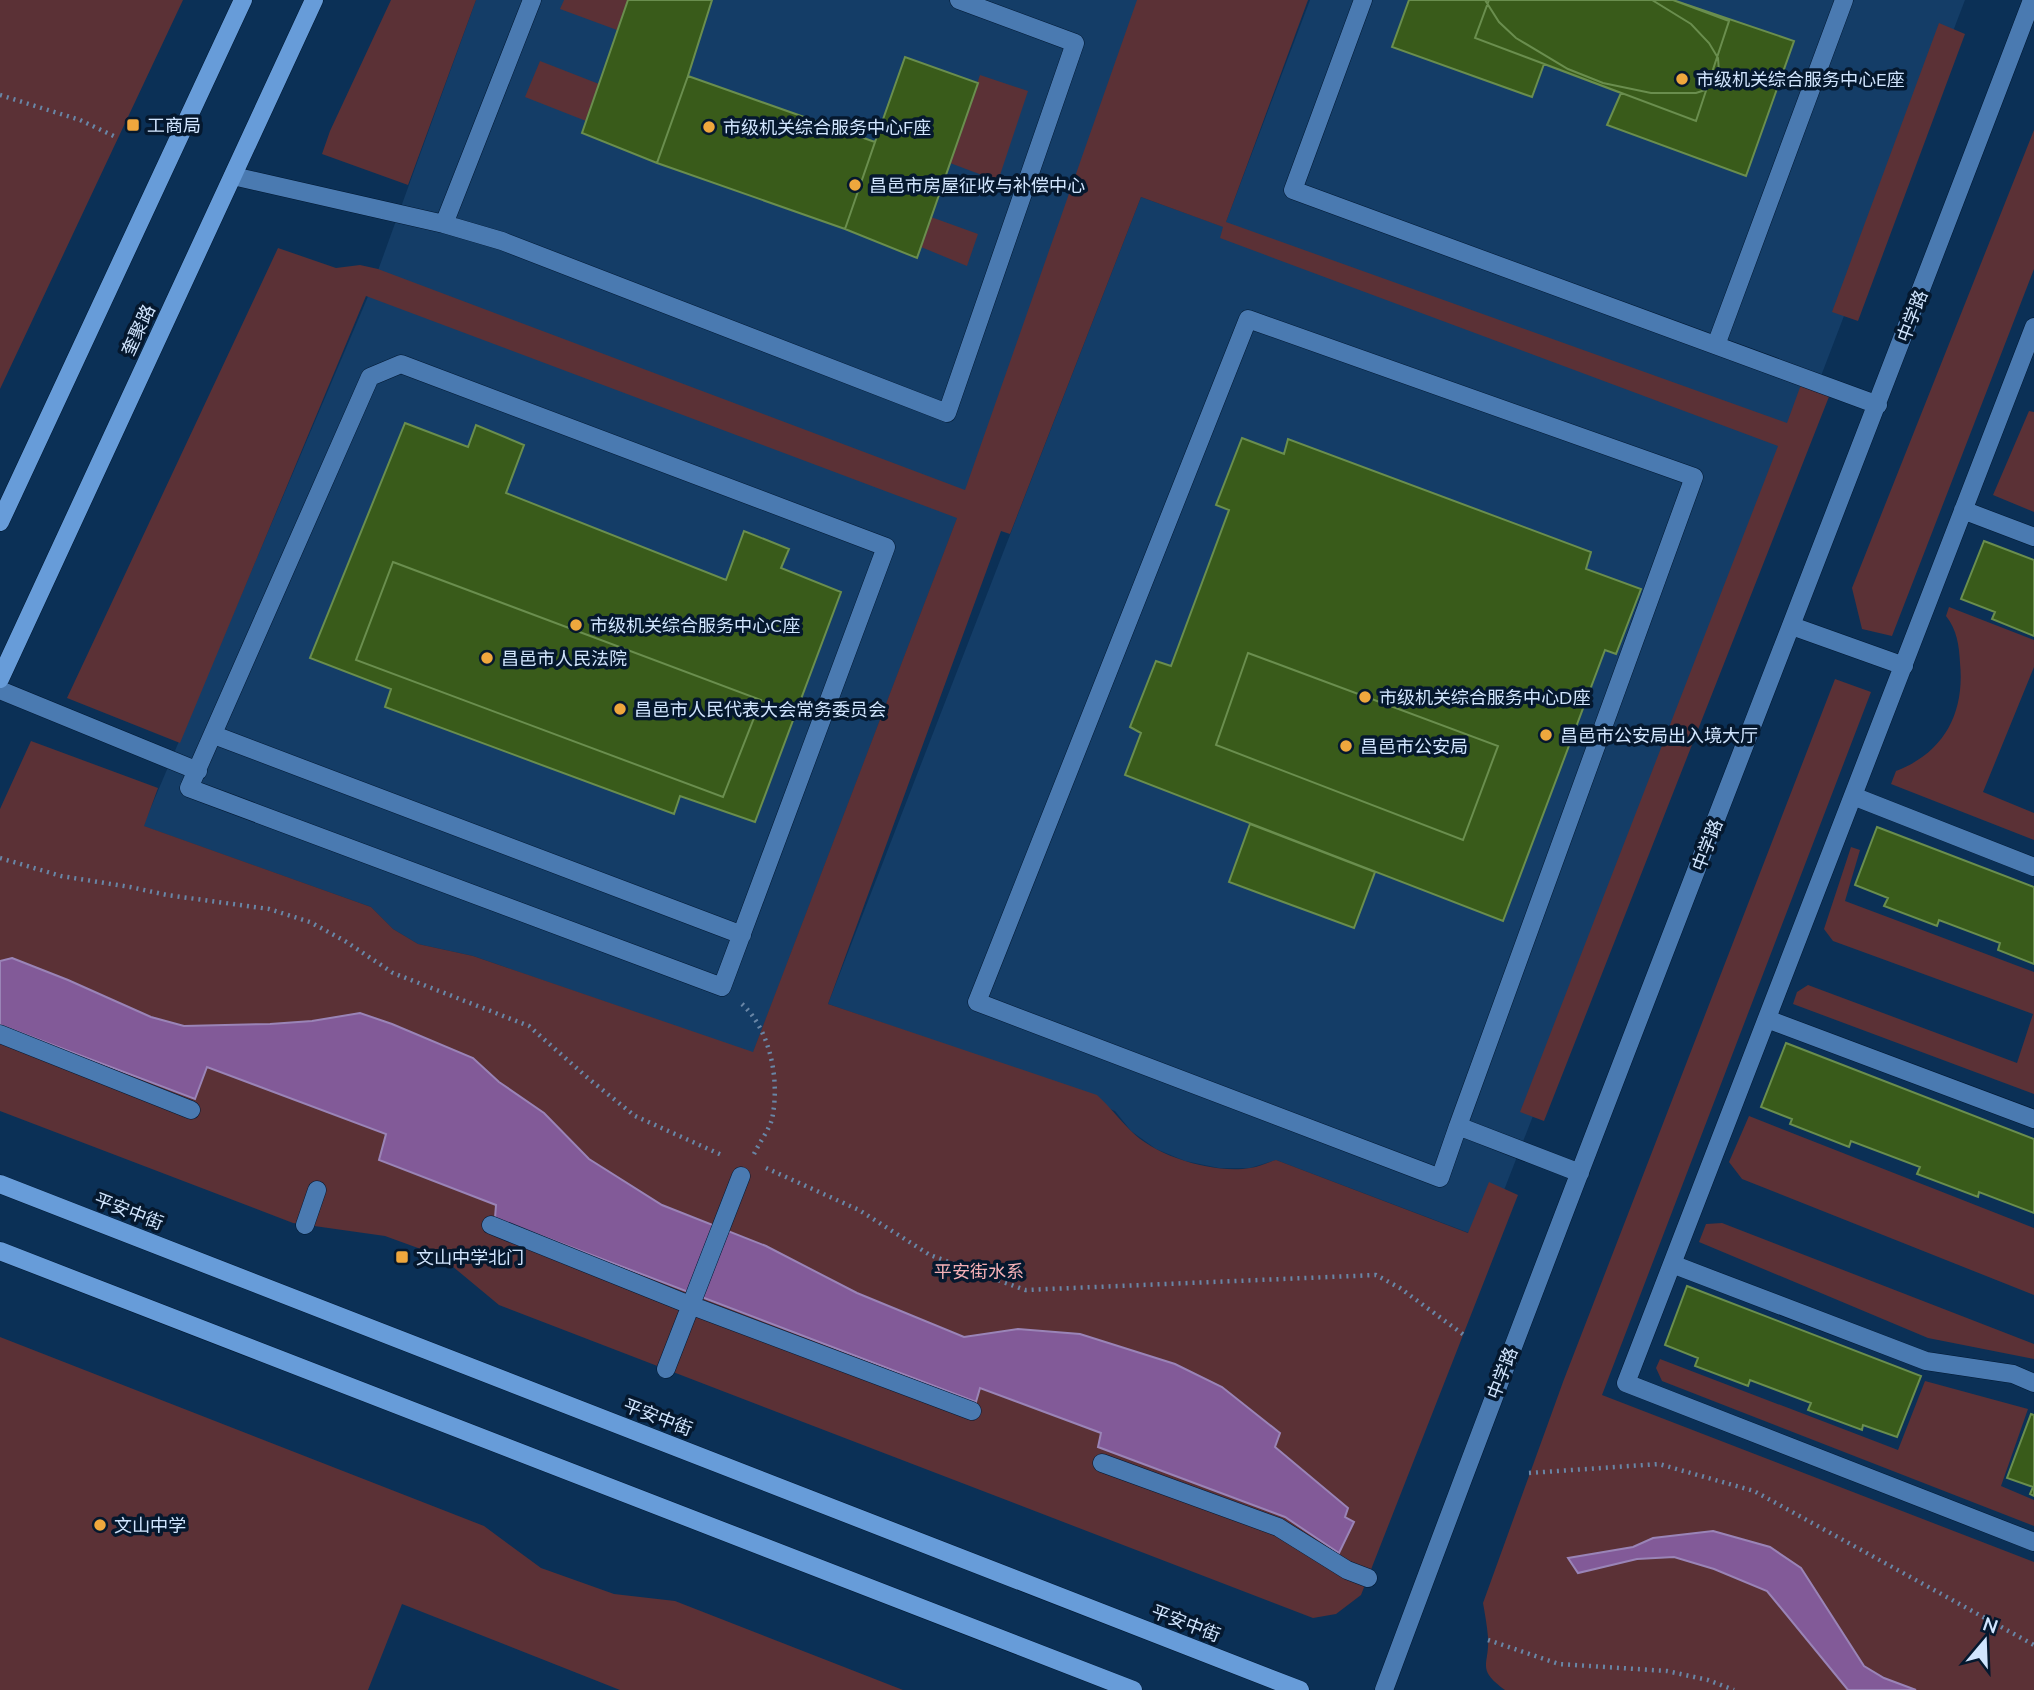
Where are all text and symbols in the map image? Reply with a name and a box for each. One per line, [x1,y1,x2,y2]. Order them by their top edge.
place label: 市级机关综合服务中心E座 [1696,68,1905,91]
marker: 市级机关综合服务中心E座 [1674,71,1690,87]
place label: 工商局 [147,114,201,137]
place label: 市级机关综合服务中心F座 [723,116,931,139]
marker: 工商局 [125,117,141,133]
marker: 市级机关综合服务中心F座 [701,119,717,135]
place label: 昌邑市房屋征收与补偿中心 [869,174,1085,197]
marker: 昌邑市房屋征收与补偿中心 [847,177,863,193]
street label: 中学路 [1892,287,1932,345]
street label: 奎聚路 [116,301,160,359]
place label: 市级机关综合服务中心C座 [590,614,800,637]
marker: 市级机关综合服务中心C座 [568,617,584,633]
place label: 昌邑市人民法院 [501,647,627,670]
marker: 昌邑市人民法院 [479,650,495,666]
place label: 市级机关综合服务中心D座 [1379,686,1590,709]
marker: 市级机关综合服务中心D座 [1357,689,1373,705]
place label: 昌邑市人民代表大会常务委员会 [634,698,886,721]
marker: 昌邑市人民代表大会常务委员会 [612,701,628,717]
place label: 昌邑市公安局出入境大厅 [1560,724,1758,747]
marker: 昌邑市公安局出入境大厅 [1538,727,1554,743]
place label: 昌邑市公安局 [1360,735,1468,758]
marker: 昌邑市公安局 [1338,738,1354,754]
street label: 中学路 [1687,816,1727,874]
street label: 平安中街 [91,1187,167,1235]
place label: 文山中学北门 [416,1246,524,1269]
marker: 文山中学北门 [394,1249,410,1265]
park label: 平安街水系 [934,1260,1024,1283]
street label: 中学路 [1482,1344,1522,1402]
street label: 平安中街 [620,1393,696,1441]
place label: 文山中学 [114,1514,186,1537]
marker: 文山中学 [92,1517,108,1533]
street label: 平安中街 [1148,1599,1224,1647]
north arrow [1950,1606,2020,1676]
text: N [1980,1611,2001,1639]

